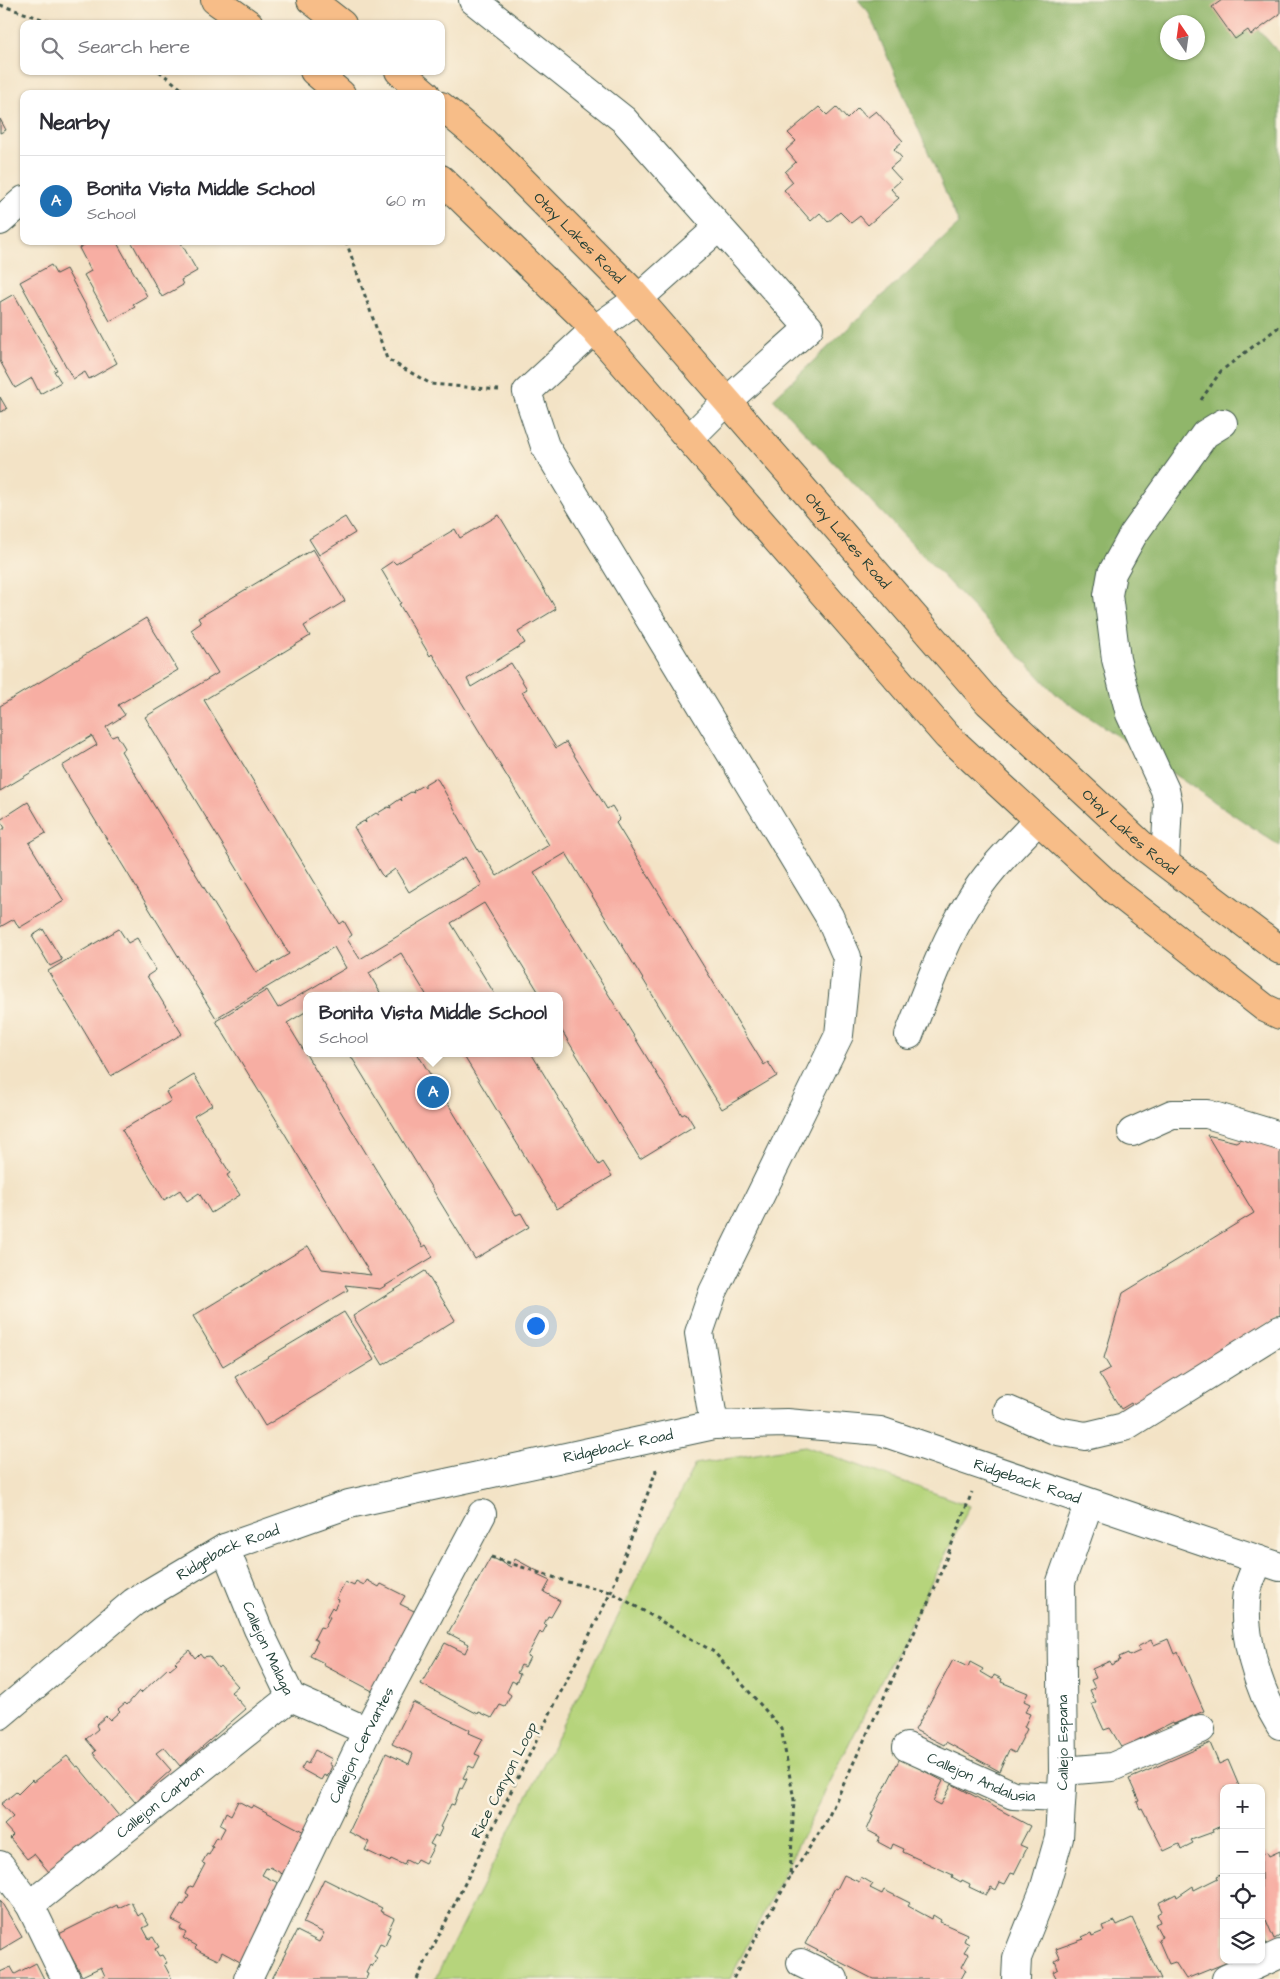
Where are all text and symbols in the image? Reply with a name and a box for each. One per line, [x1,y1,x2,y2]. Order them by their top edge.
north arrow [1160,15,1205,60]
search box [20,20,445,75]
icon: search [38,34,66,62]
text: Search here [78,34,190,61]
text: Nearby [40,108,110,137]
text: Bonita Vista Middle School [87,176,315,203]
street label: Otay Lakes Road [528,188,629,289]
text: A [51,190,61,212]
text: 60 m [386,190,425,212]
text: School [87,203,136,225]
street label: Otay Lakes Road [800,488,895,594]
street label: Otay Lakes Road [1077,784,1182,880]
popup [303,992,563,1057]
text: Bonita Vista Middle School [319,1000,547,1027]
text: School [319,1027,368,1049]
pin: A [417,1073,449,1111]
your location [523,1313,549,1339]
street label: Ridgeback Road [561,1424,675,1468]
street label: Ridgeback Road [971,1454,1084,1510]
street label: Ridgeback Road [173,1519,283,1586]
street label: Callejon Malaga [237,1598,299,1699]
street label: Callejon Cervantes [324,1683,400,1807]
street label: Callejo Espana [1052,1694,1074,1791]
street label: Rice Canyon Loop [466,1718,544,1843]
street label: Callejon Andalusia [924,1747,1036,1807]
street label: Callejon Carbon [112,1760,209,1843]
map controls [1220,1784,1265,1964]
button: + [1220,1784,1265,1829]
button: − [1220,1829,1265,1874]
button: locate [1220,1874,1265,1919]
button: layers [1220,1919,1265,1964]

